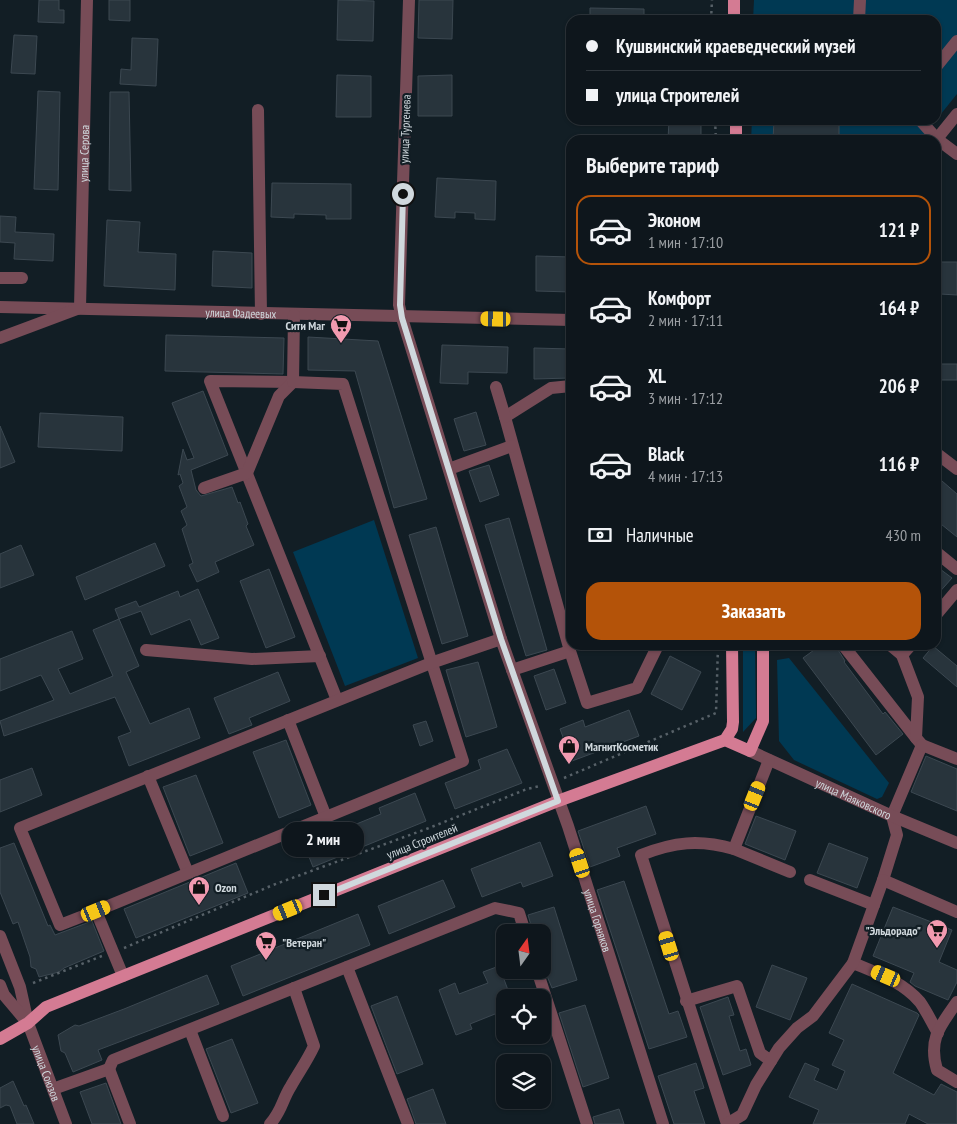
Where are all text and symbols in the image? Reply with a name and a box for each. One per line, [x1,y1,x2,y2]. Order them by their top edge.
text: Кушвинский краеведческий музей [616,34,856,58]
text: улица Строителей [616,83,739,107]
street label: улица Тургенева [396,94,414,164]
street label: улица Серова [75,124,92,182]
text: Выберите тариф [586,151,719,179]
route start [392,183,414,205]
icon: car [588,208,633,253]
text: Эконом [648,208,701,232]
text: 121 ₽ [879,218,919,242]
text: 1 мин · 17:10 [648,232,723,252]
icon: car [588,286,633,331]
text: Комфорт [648,286,711,310]
text: 164 ₽ [879,296,919,320]
street label: улица Фадеевых [205,304,277,321]
text: 2 мин · 17:11 [648,310,723,330]
car [480,311,511,327]
supermarket icon: Сити Маг [329,313,353,344]
place label: Сити Маг [285,318,325,333]
icon: car [588,364,633,409]
text: XL [648,364,666,388]
text: 206 ₽ [879,374,919,398]
text: 3 мин · 17:12 [648,388,723,408]
icon: car [588,442,633,487]
text: Black [648,442,684,466]
text: 116 ₽ [879,452,919,476]
text: 4 мин · 17:13 [648,466,723,486]
icon: cash [586,521,614,549]
text: Наличные [626,523,694,547]
text: 430 m [886,525,921,545]
button: Заказать [586,582,921,640]
shop icon: МагнитКосметик [557,734,581,765]
place label: МагнитКосметик [585,739,658,754]
street label: улица Маяковского [813,775,894,822]
car [742,779,767,813]
street label: улица Строителей [384,820,460,862]
callout: 2 мин [283,822,365,858]
text: 2 мин [306,829,340,849]
car [568,846,591,880]
shop icon: Ozon [187,875,211,906]
place label: Ozon [215,880,237,895]
route end [313,884,335,906]
street label: улица Горняков [581,887,615,954]
car [271,897,304,923]
car [79,898,112,924]
supermarket icon: "Эльдорадо" [925,918,949,949]
place label: "Эльдорадо" [865,923,921,938]
north arrow [496,924,551,979]
map controls [496,924,551,1109]
car [657,929,680,963]
supermarket icon: "Ветеран" [254,930,278,961]
place label: "Ветеран" [282,935,326,950]
car [869,963,902,989]
button: locate [496,989,551,1044]
street label: улица Союзов [29,1043,64,1103]
button: layers [496,1054,551,1109]

